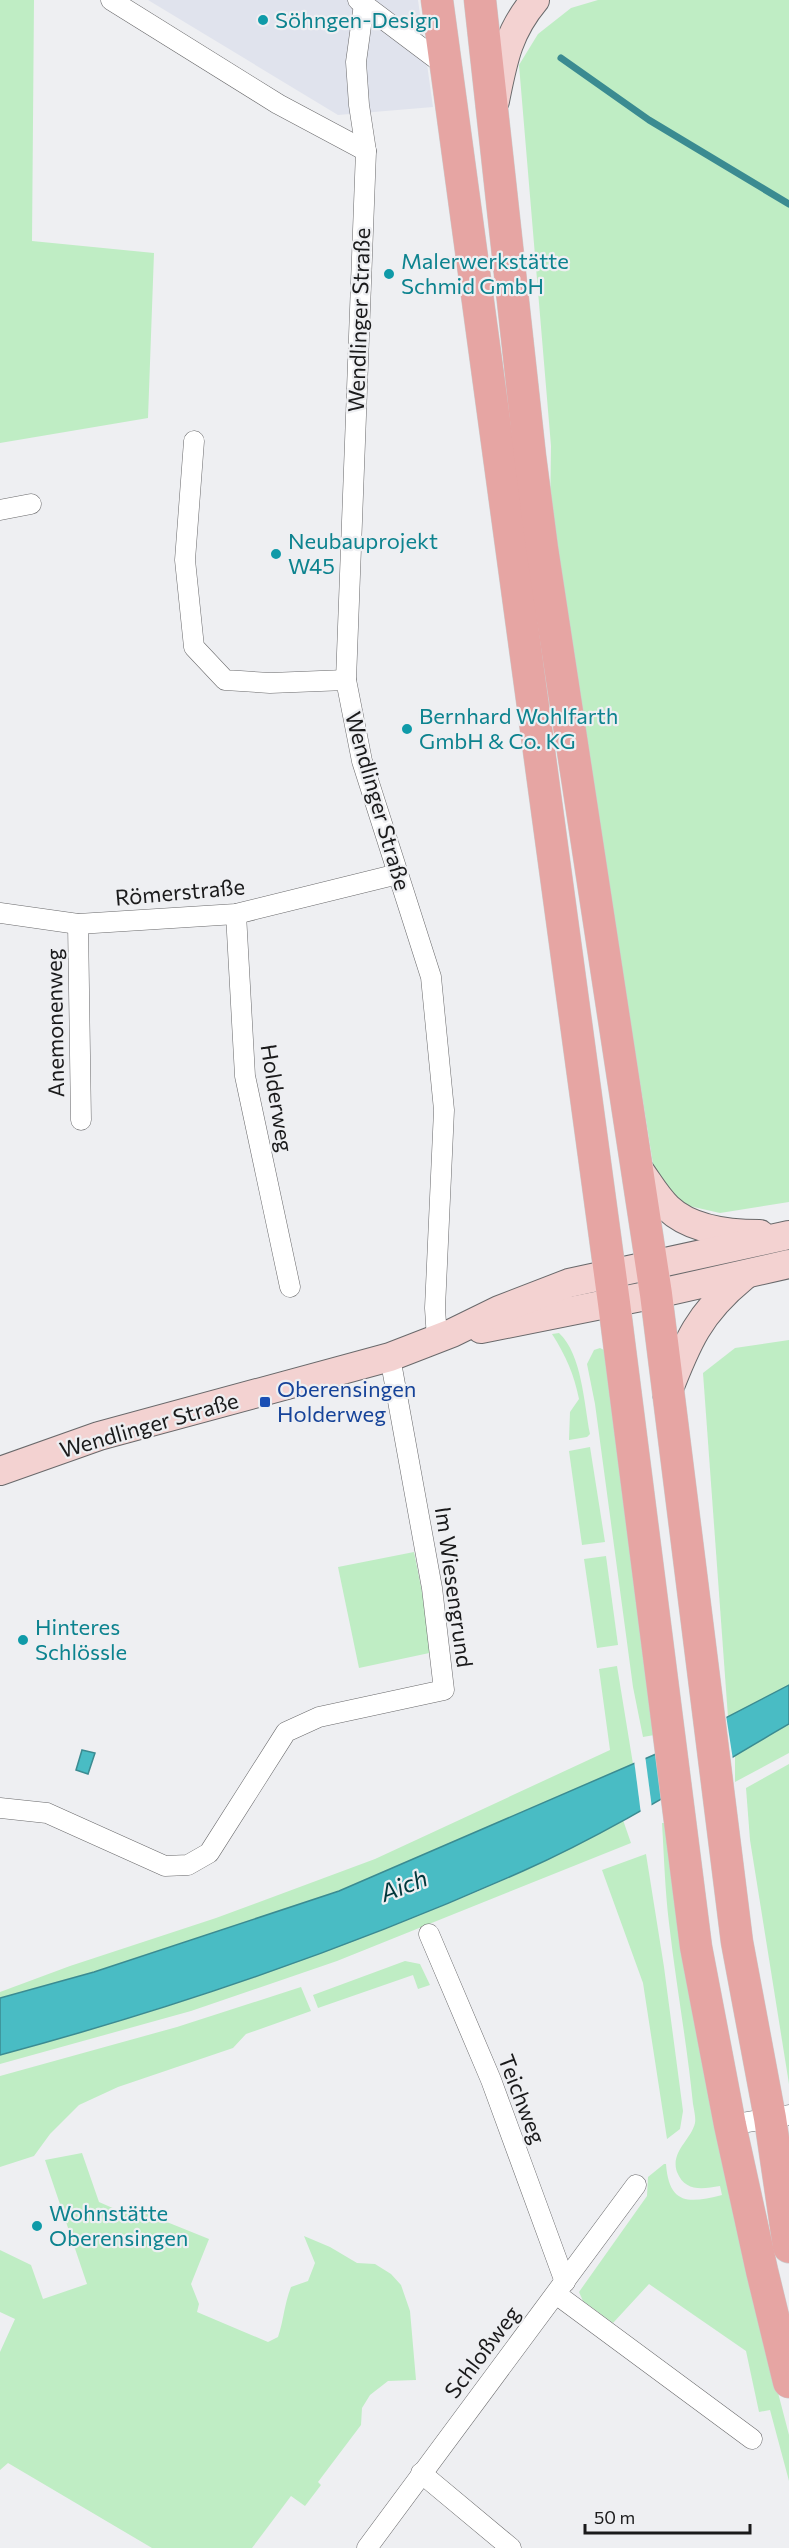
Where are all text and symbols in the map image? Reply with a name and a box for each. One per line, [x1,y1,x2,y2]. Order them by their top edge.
place label: Söhngen-Design [275,6,439,33]
marker: Söhngen-Design [256,13,270,27]
street label: Wendlinger Straße [342,227,375,413]
place label: Malerwerkstätte Schmid GmbH [401,247,569,299]
marker: Malerwerkstätte Schmid GmbH [382,267,396,281]
place label: Neubauprojekt W45 [288,527,438,579]
marker: Neubauprojekt W45 [269,547,283,561]
place label: Bernhard Wohlfarth GmbH & Co. KG [419,702,618,754]
street label: Wendlinger Straße [340,708,417,893]
marker: Bernhard Wohlfarth GmbH & Co. KG [400,722,414,736]
street label: Römerstraße [114,872,246,911]
street label: Anemonenweg [40,948,69,1098]
street label: Holderweg [256,1042,299,1154]
place label: Oberensingen Holderweg [277,1375,416,1427]
street label: Wendlinger Straße [56,1386,241,1463]
marker: Oberensingen Holderweg [258,1395,272,1409]
street label: Im Wiesengrund [430,1505,479,1669]
place label: Hinteres Schlössle [35,1613,127,1665]
marker: Hinteres Schlössle [16,1633,30,1647]
water label: Aich [375,1862,431,1907]
street label: Teichweg [493,2050,552,2147]
place label: Wohnstätte Oberensingen [49,2199,188,2251]
marker: Wohnstätte Oberensingen [30,2219,44,2233]
street label: Schloßweg [438,2300,525,2403]
scale bar [585,2497,750,2535]
text: 50 m [594,2506,635,2528]

